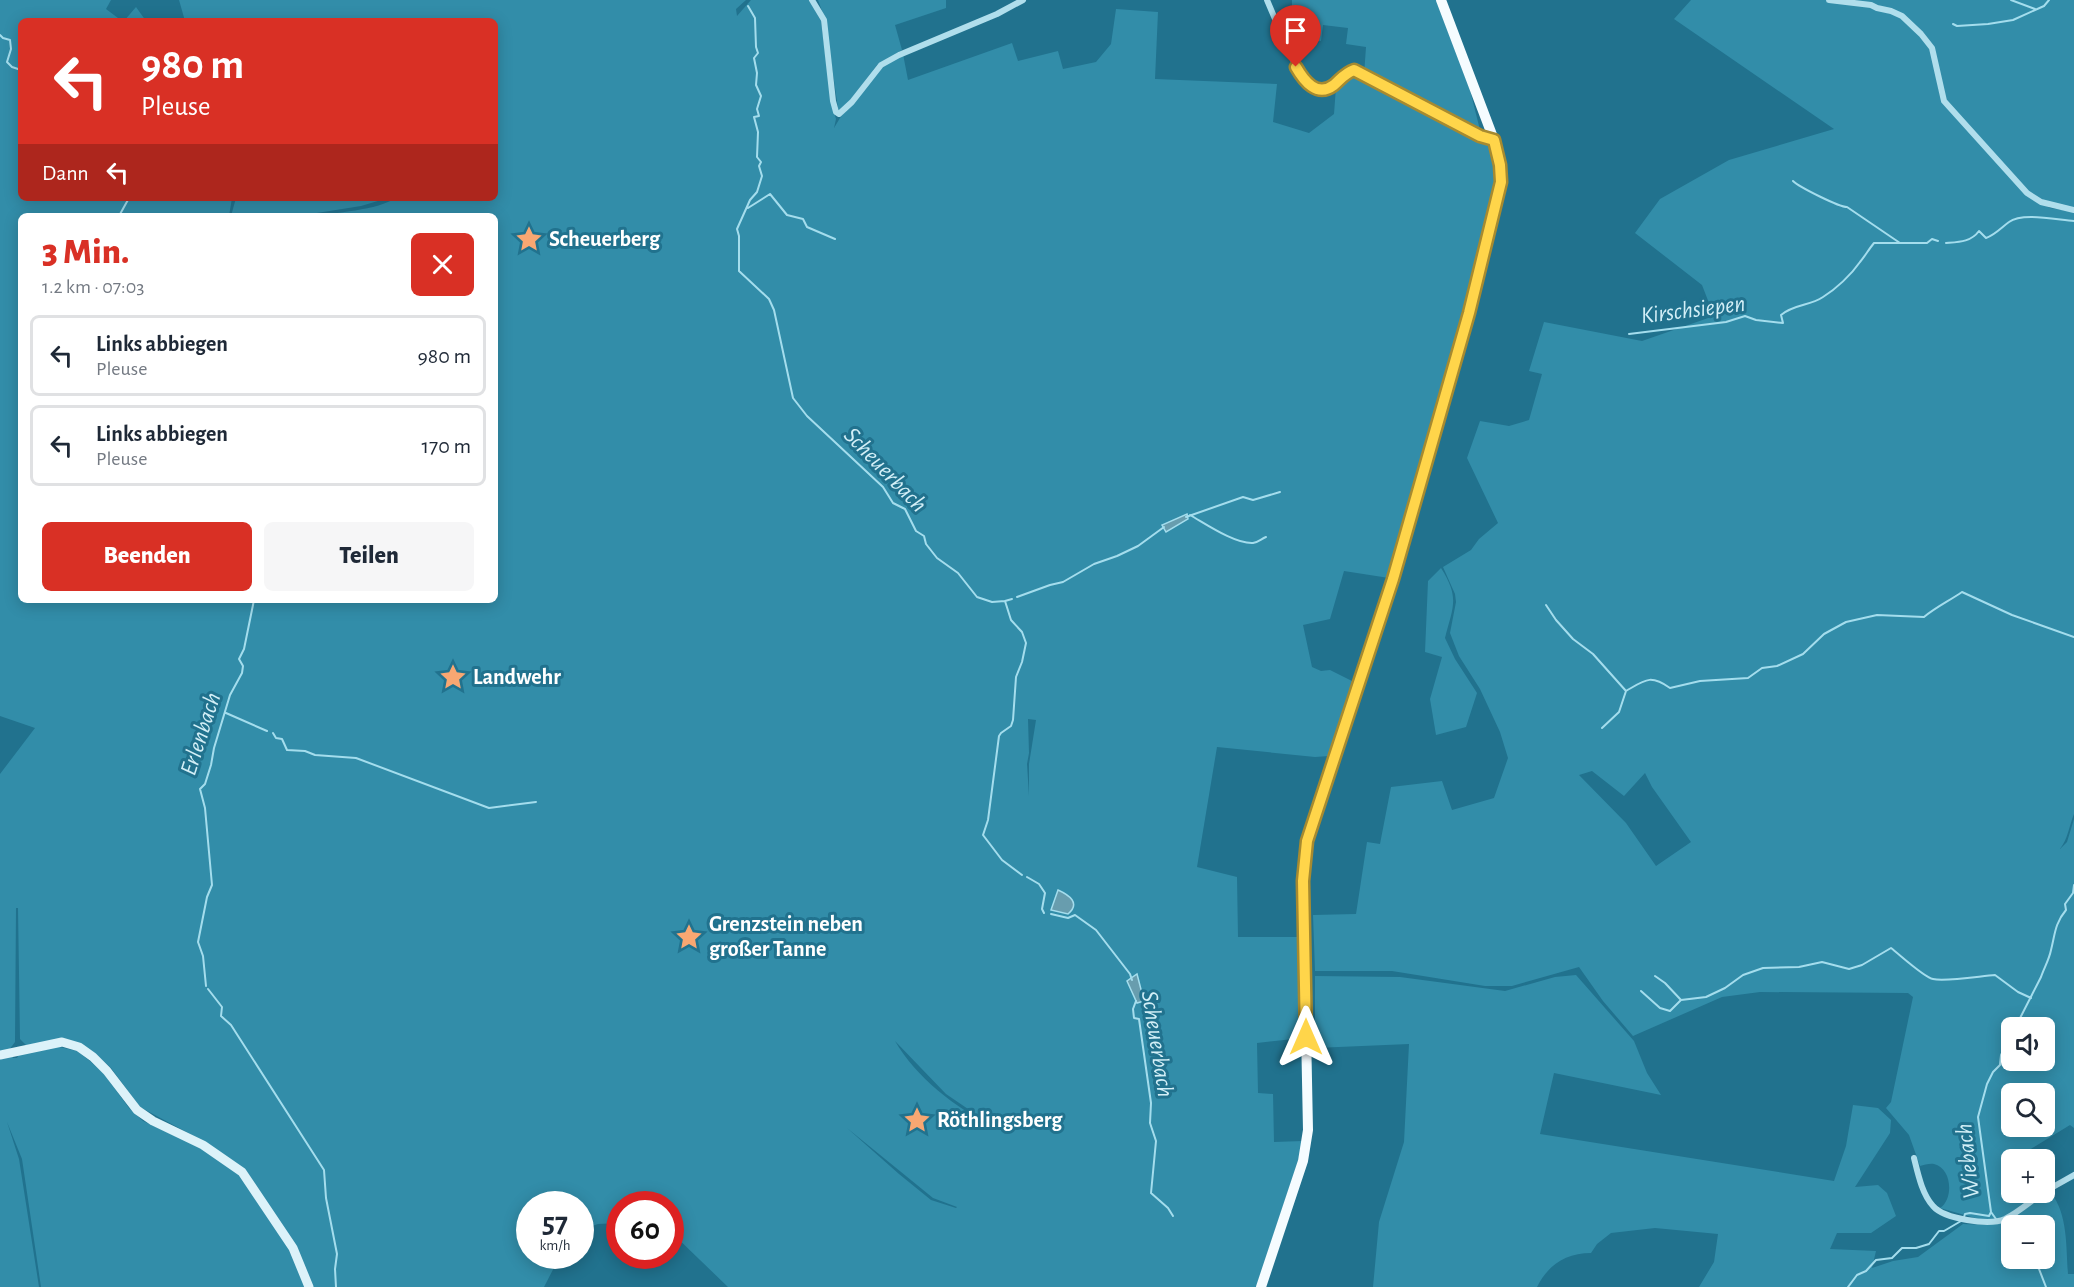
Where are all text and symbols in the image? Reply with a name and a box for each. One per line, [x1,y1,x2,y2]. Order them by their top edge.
pin [1270,5,1321,67]
icon: arrive [1279,14,1312,47]
icon: left [42,42,120,120]
text: 980 m [141,44,244,86]
text: Pleuse [141,93,210,120]
icon: left [101,156,134,189]
text: Dann [42,162,89,184]
place icon: Scheuerberg [514,224,544,254]
place label: Scheuerberg [549,228,661,250]
button: close [411,233,474,296]
text: 3 Min. [42,234,129,270]
text: 1.2 km · 07:03 [42,277,144,297]
water label: Kirschsiepen [1639,292,1747,328]
text: Links abbiegen [96,333,228,355]
icon: left [45,339,78,372]
text: 980 m [417,345,471,367]
text: Pleuse [96,359,147,379]
text: Links abbiegen [96,423,228,445]
water label: Scheuerbach [839,423,931,517]
icon: left [45,429,78,462]
text: 170 m [421,435,471,457]
text: Pleuse [96,449,147,469]
button: Beenden [42,522,252,591]
button: Teilen [264,522,474,591]
place icon: Landwehr [438,662,468,692]
place label: Landwehr [473,666,561,688]
water label: Erlenbach [176,690,226,778]
place label: Grenzstein neben großer Tanne [709,913,863,960]
place icon: Grenzstein neben großer Tanne [674,922,704,952]
water label: Scheuerbach [1137,989,1177,1099]
position arrow [1274,1005,1338,1069]
map controls [2001,1017,2055,1269]
button: sound [2001,1017,2055,1071]
button: search [2001,1083,2055,1137]
place icon: Röthlingsberg [902,1105,932,1135]
place label: Röthlingsberg [937,1109,1063,1131]
water label: Wiebach [1952,1122,1984,1200]
button: + [2001,1149,2055,1203]
speed limit sign: 60 [606,1191,684,1269]
text: 57 [542,1208,568,1238]
button: − [2001,1215,2055,1269]
text: km/h [540,1238,570,1253]

